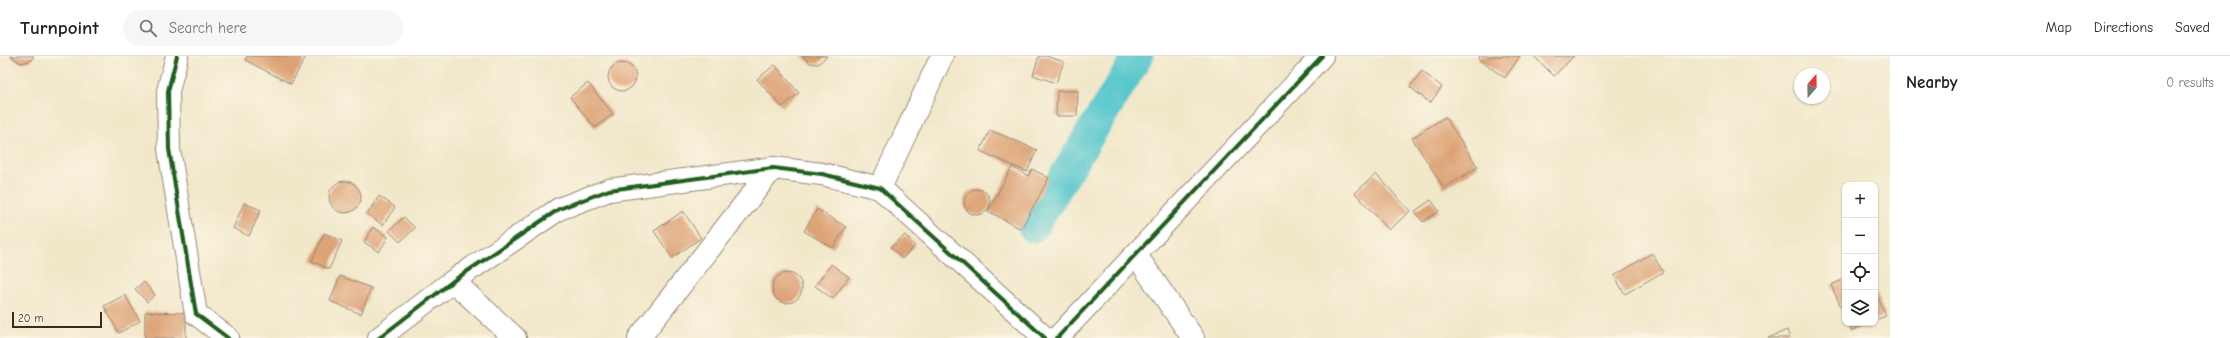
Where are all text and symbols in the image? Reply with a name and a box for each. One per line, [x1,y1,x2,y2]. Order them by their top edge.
search box [123,10,403,46]
text: Turnpoint [20,17,99,39]
icon: search [137,17,159,39]
text: Search here [169,19,247,37]
text: Map [2045,19,2072,36]
text: Directions [2094,19,2153,36]
text: Saved [2175,19,2210,36]
north arrow [1794,68,1830,104]
text: Nearby [1906,73,1957,92]
text: 0 results [2166,75,2214,90]
map controls [1842,182,1878,326]
button: + [1842,182,1878,218]
button: − [1842,218,1878,254]
button: locate [1842,254,1878,290]
button: layers [1842,290,1878,326]
scale bar [12,310,102,329]
text: 20 m [18,312,43,325]

